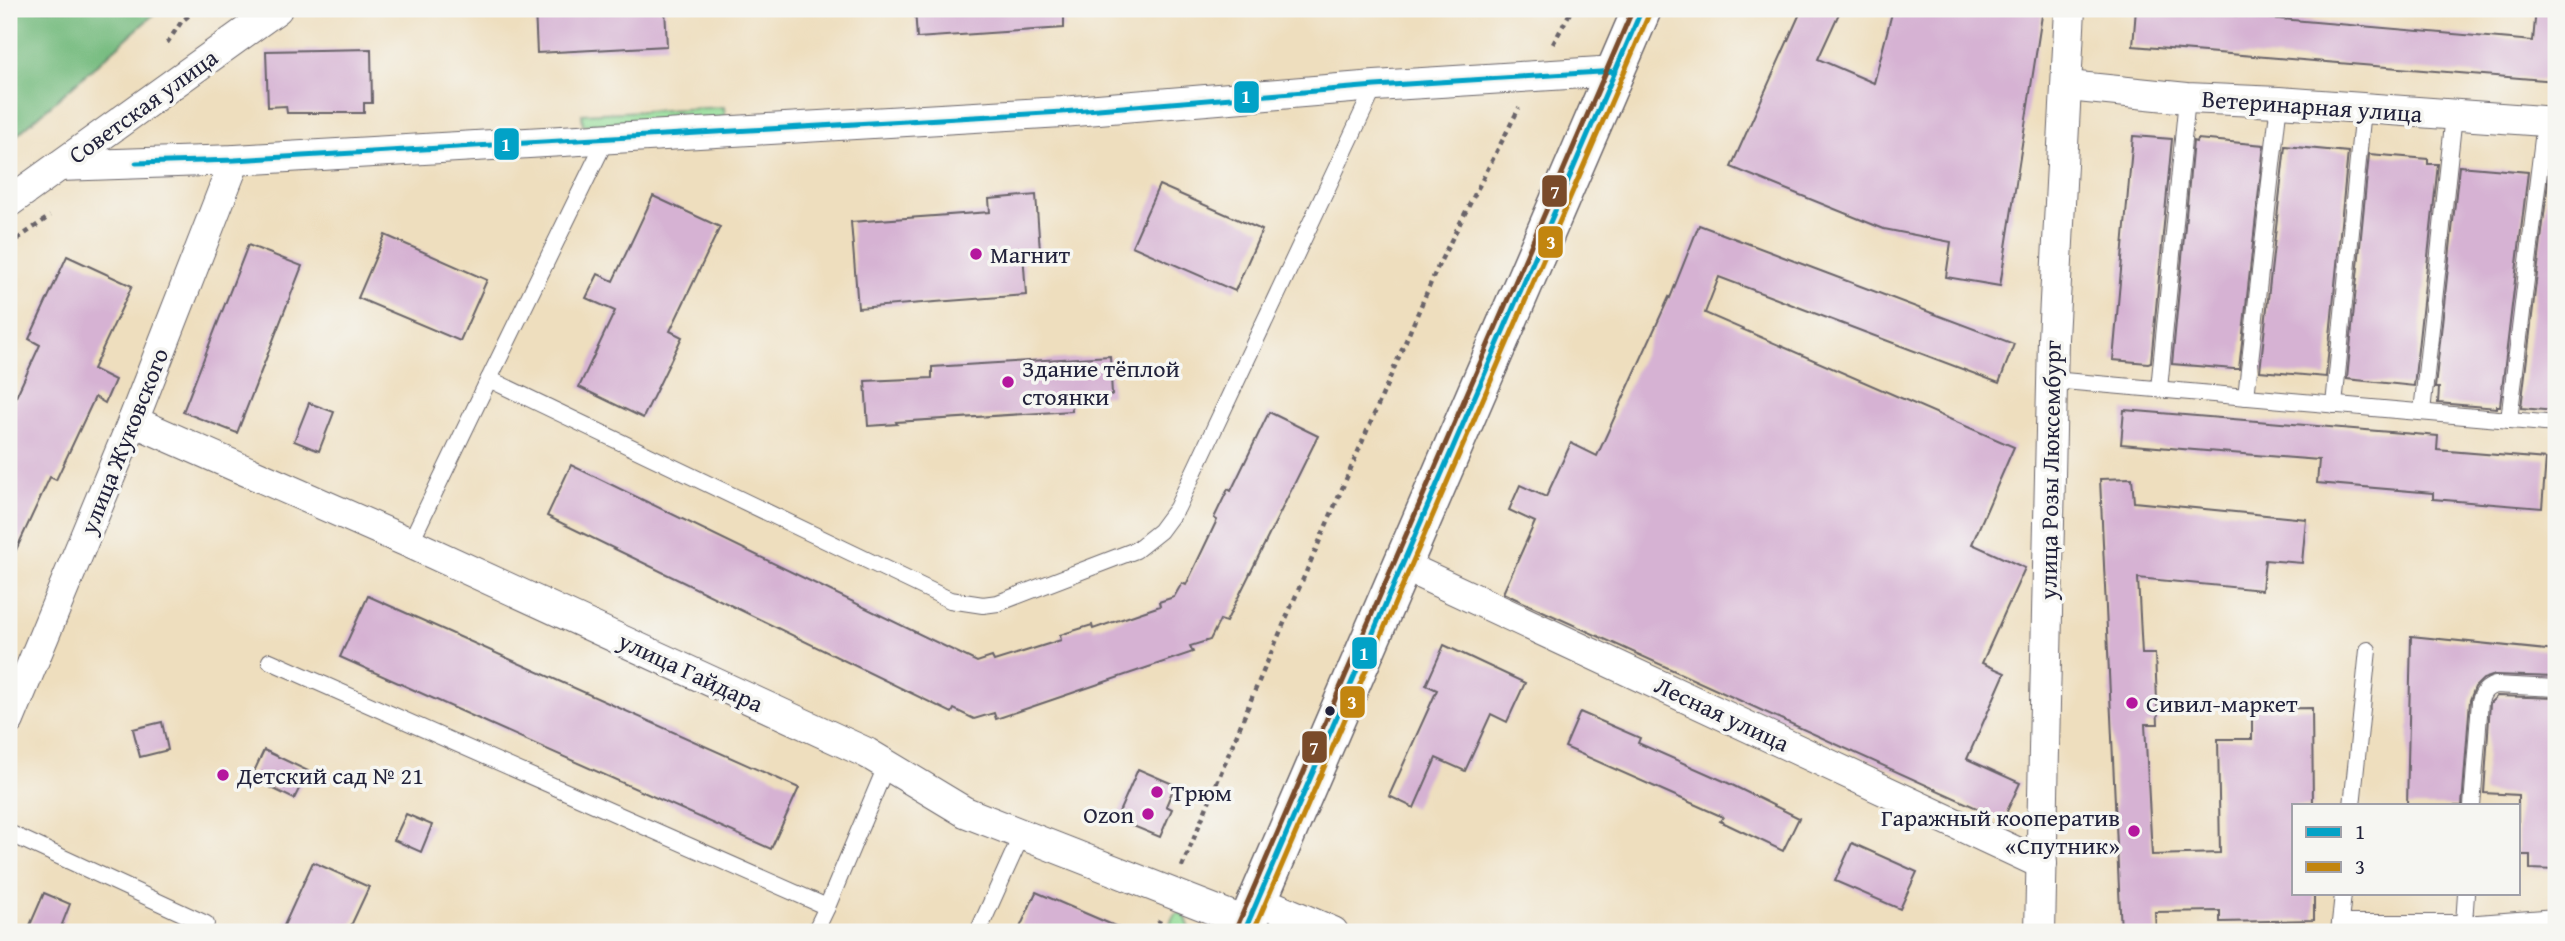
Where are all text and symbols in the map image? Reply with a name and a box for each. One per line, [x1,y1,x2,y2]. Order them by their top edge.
street label: Советская улица [61,40,225,172]
line badge: 1 [1233,80,1260,114]
street label: Ветеринарная улица [2201,81,2424,131]
text: 1 [1241,82,1251,110]
line badge: 1 [493,127,520,161]
text: 1 [501,130,511,158]
line badge: 7 [1541,174,1568,208]
text: 7 [1550,177,1560,205]
line badge: 3 [1537,225,1564,259]
text: 3 [1546,228,1556,256]
place label: Магнит [990,237,1071,272]
marker: Магнит [968,246,984,262]
street label: улица Розы Люксембург [2030,340,2070,601]
street label: улица Жуковского [70,343,177,540]
place label: Здание тёплой стоянки [1022,351,1180,414]
marker: Здание тёплой стоянки [1000,374,1016,390]
street label: улица Гайдара [612,623,770,721]
line badge: 1 [1351,636,1378,670]
text: 1 [1359,639,1369,667]
street label: Лесная улица [1649,668,1795,761]
line badge: 3 [1339,685,1366,719]
place label: Сивил-маркет [2146,686,2298,721]
text: 3 [1347,688,1357,716]
marker: Сивил-маркет [2124,695,2140,711]
unlabelled marker [1323,704,1337,718]
line badge: 7 [1301,730,1328,764]
text: 7 [1309,733,1319,761]
place label: Детский сад № 21 [236,758,424,793]
marker: Детский сад № 21 [215,767,231,783]
place label: Трюм [1171,775,1232,810]
marker: Трюм [1149,784,1165,800]
place label: Ozon [1083,797,1135,832]
place label: Гаражный кооператив «Спутник» [1881,800,2120,863]
legend [2292,804,2520,895]
marker: Ozon [1140,806,1156,822]
text: 1 [2355,816,2365,847]
marker: Гаражный кооператив «Спутник» [2126,823,2142,839]
text: 3 [2355,851,2365,882]

